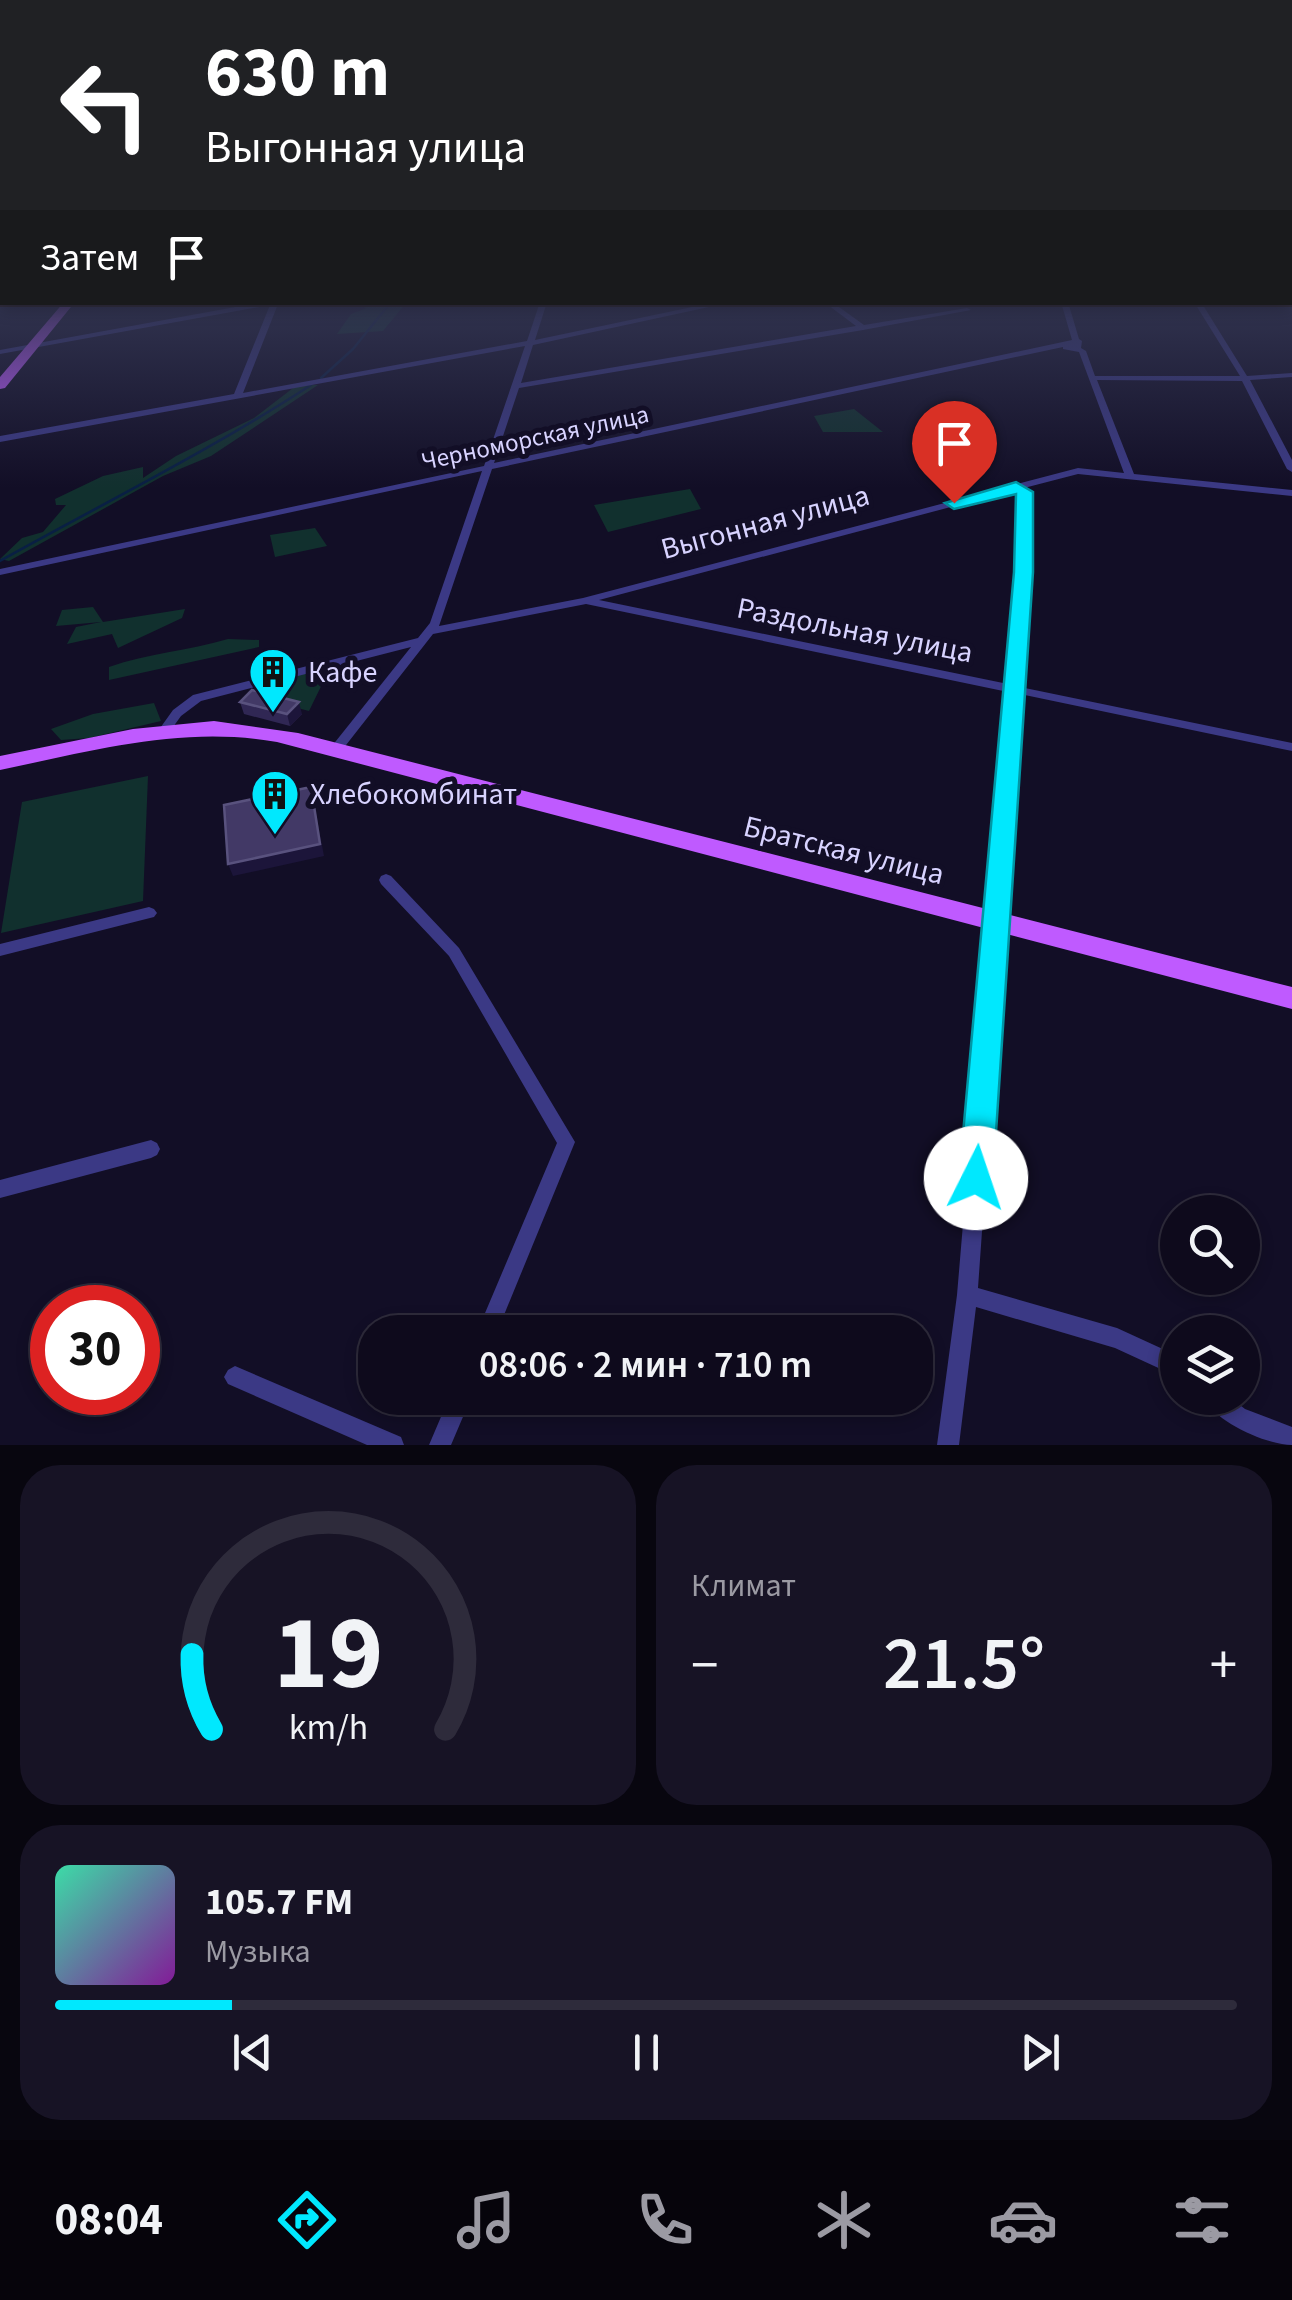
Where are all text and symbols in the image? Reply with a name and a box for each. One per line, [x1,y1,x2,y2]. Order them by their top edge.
text: 630 m [205,23,390,123]
icon: left [40,40,170,170]
text: Выгонная улица [205,116,526,180]
icon: arrive [159,230,214,285]
text: Затем [40,231,139,285]
street label: Черноморская улица [418,396,652,480]
pin [912,401,997,504]
icon: arrive [927,416,982,471]
street label: Выгонная улица [656,474,874,571]
street label: Раздольная улица [733,587,977,674]
building icon: Кафе [247,646,299,714]
place label: Кафе [308,651,377,694]
building icon: Хлебокомбинат [249,768,301,836]
place label: Хлебокомбинат [310,773,517,816]
street label: Братская улица [739,805,949,896]
position arrow [924,1126,1028,1230]
map controls [1160,1195,1260,1415]
button: search [1160,1195,1260,1295]
speed limit sign: 30 [30,1285,160,1415]
button: layers [1160,1315,1260,1415]
text: 08:06 · 2 мин · 710 m [479,1338,812,1392]
text: Климат [691,1563,796,1609]
text: 19 [273,1581,383,1729]
text: 21.5° [883,1611,1045,1718]
text: − [691,1627,718,1705]
text: + [1210,1627,1237,1705]
text: km/h [288,1702,368,1753]
text: 105.7 FM [205,1875,353,1929]
text: Музыка [205,1929,311,1975]
icon: previous [225,2025,280,2080]
icon: pause [619,2025,674,2080]
icon: next [1013,2025,1068,2080]
icon: directions [272,2185,342,2255]
icon: music [451,2185,521,2255]
icon: phone [630,2185,700,2255]
icon: climate [809,2185,879,2255]
icon: car [988,2185,1058,2255]
icon: filters [1167,2185,1237,2255]
text: 08:04 [55,2188,163,2252]

